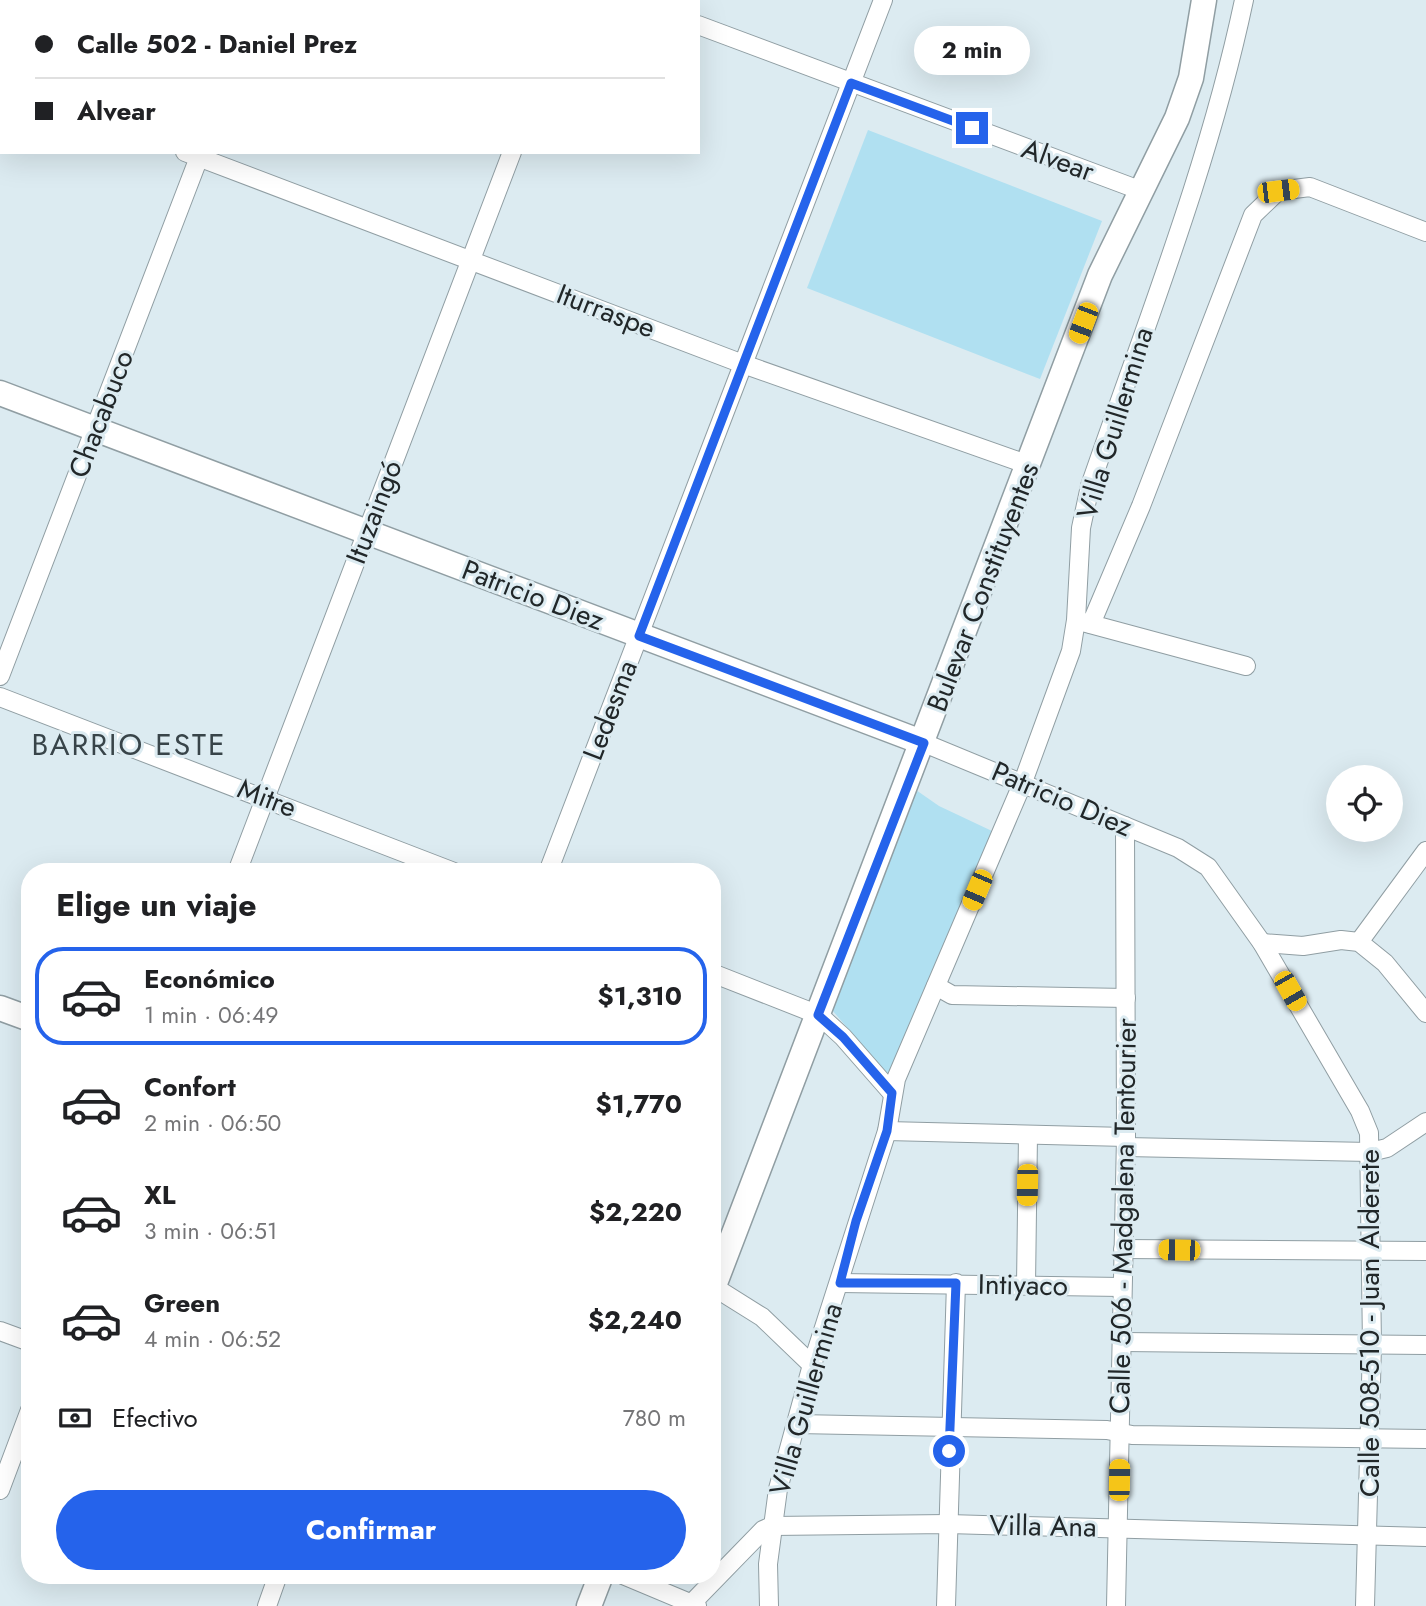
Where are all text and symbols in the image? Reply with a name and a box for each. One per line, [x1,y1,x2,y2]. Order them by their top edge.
text: Calle 502 - Daniel Prez [77,25,357,63]
callout: 2 min [914,26,1030,76]
text: 2 min [942,33,1002,67]
text: Alvear [77,92,156,130]
route end [956,112,988,144]
street label: Alvear [1016,128,1100,192]
car [1256,178,1301,204]
street label: Iturraspe [551,273,661,349]
car [1066,300,1101,346]
street label: Villa Guillermina [1066,322,1164,524]
street label: Chacabuco [58,344,144,484]
street label: Ituzaingó [336,454,412,570]
street label: Bulevar Constituyentes [917,456,1049,718]
street label: Patricio Diez [456,549,610,641]
street label: Ledesma [572,654,648,766]
district label: BARRIO ESTE [31,723,227,766]
street label: Patricio Diez [985,751,1139,847]
map controls [1326,765,1403,842]
button: locate [1326,765,1403,842]
street label: Mitre [232,768,302,828]
car [960,867,995,913]
text: Elige un viaje [56,882,257,928]
text: Económico [144,960,275,998]
icon: car [60,965,123,1028]
car [1271,968,1310,1014]
text: $1,310 [598,977,682,1015]
text: 1 min · 06:49 [144,998,279,1032]
street label: Calle 506 - Madgalena Tentourier [1099,1017,1147,1414]
text: Confort [144,1068,236,1106]
icon: car [60,1073,123,1136]
text: $1,770 [596,1085,682,1123]
text: 2 min · 06:50 [144,1106,281,1140]
street label: Calle 508-510 - Juan Alderete [1349,1149,1390,1497]
car [1017,1164,1038,1206]
text: XL [144,1176,176,1214]
icon: car [60,1181,123,1244]
text: $2,220 [589,1193,682,1231]
text: 3 min · 06:51 [144,1214,277,1248]
car [1158,1239,1201,1261]
street label: Intiyaco [978,1264,1068,1306]
text: Green [144,1284,220,1322]
icon: car [60,1289,123,1352]
street label: Villa Guillermina [759,1298,853,1500]
text: $2,240 [588,1301,682,1339]
text: 4 min · 06:52 [144,1322,281,1356]
icon: cash [56,1399,94,1437]
text: Efectivo [112,1399,198,1437]
text: 780 m [623,1401,686,1435]
route start [933,1435,965,1467]
car [1109,1459,1130,1501]
button: Confirmar [56,1490,686,1570]
street label: Villa Ana [989,1505,1097,1547]

